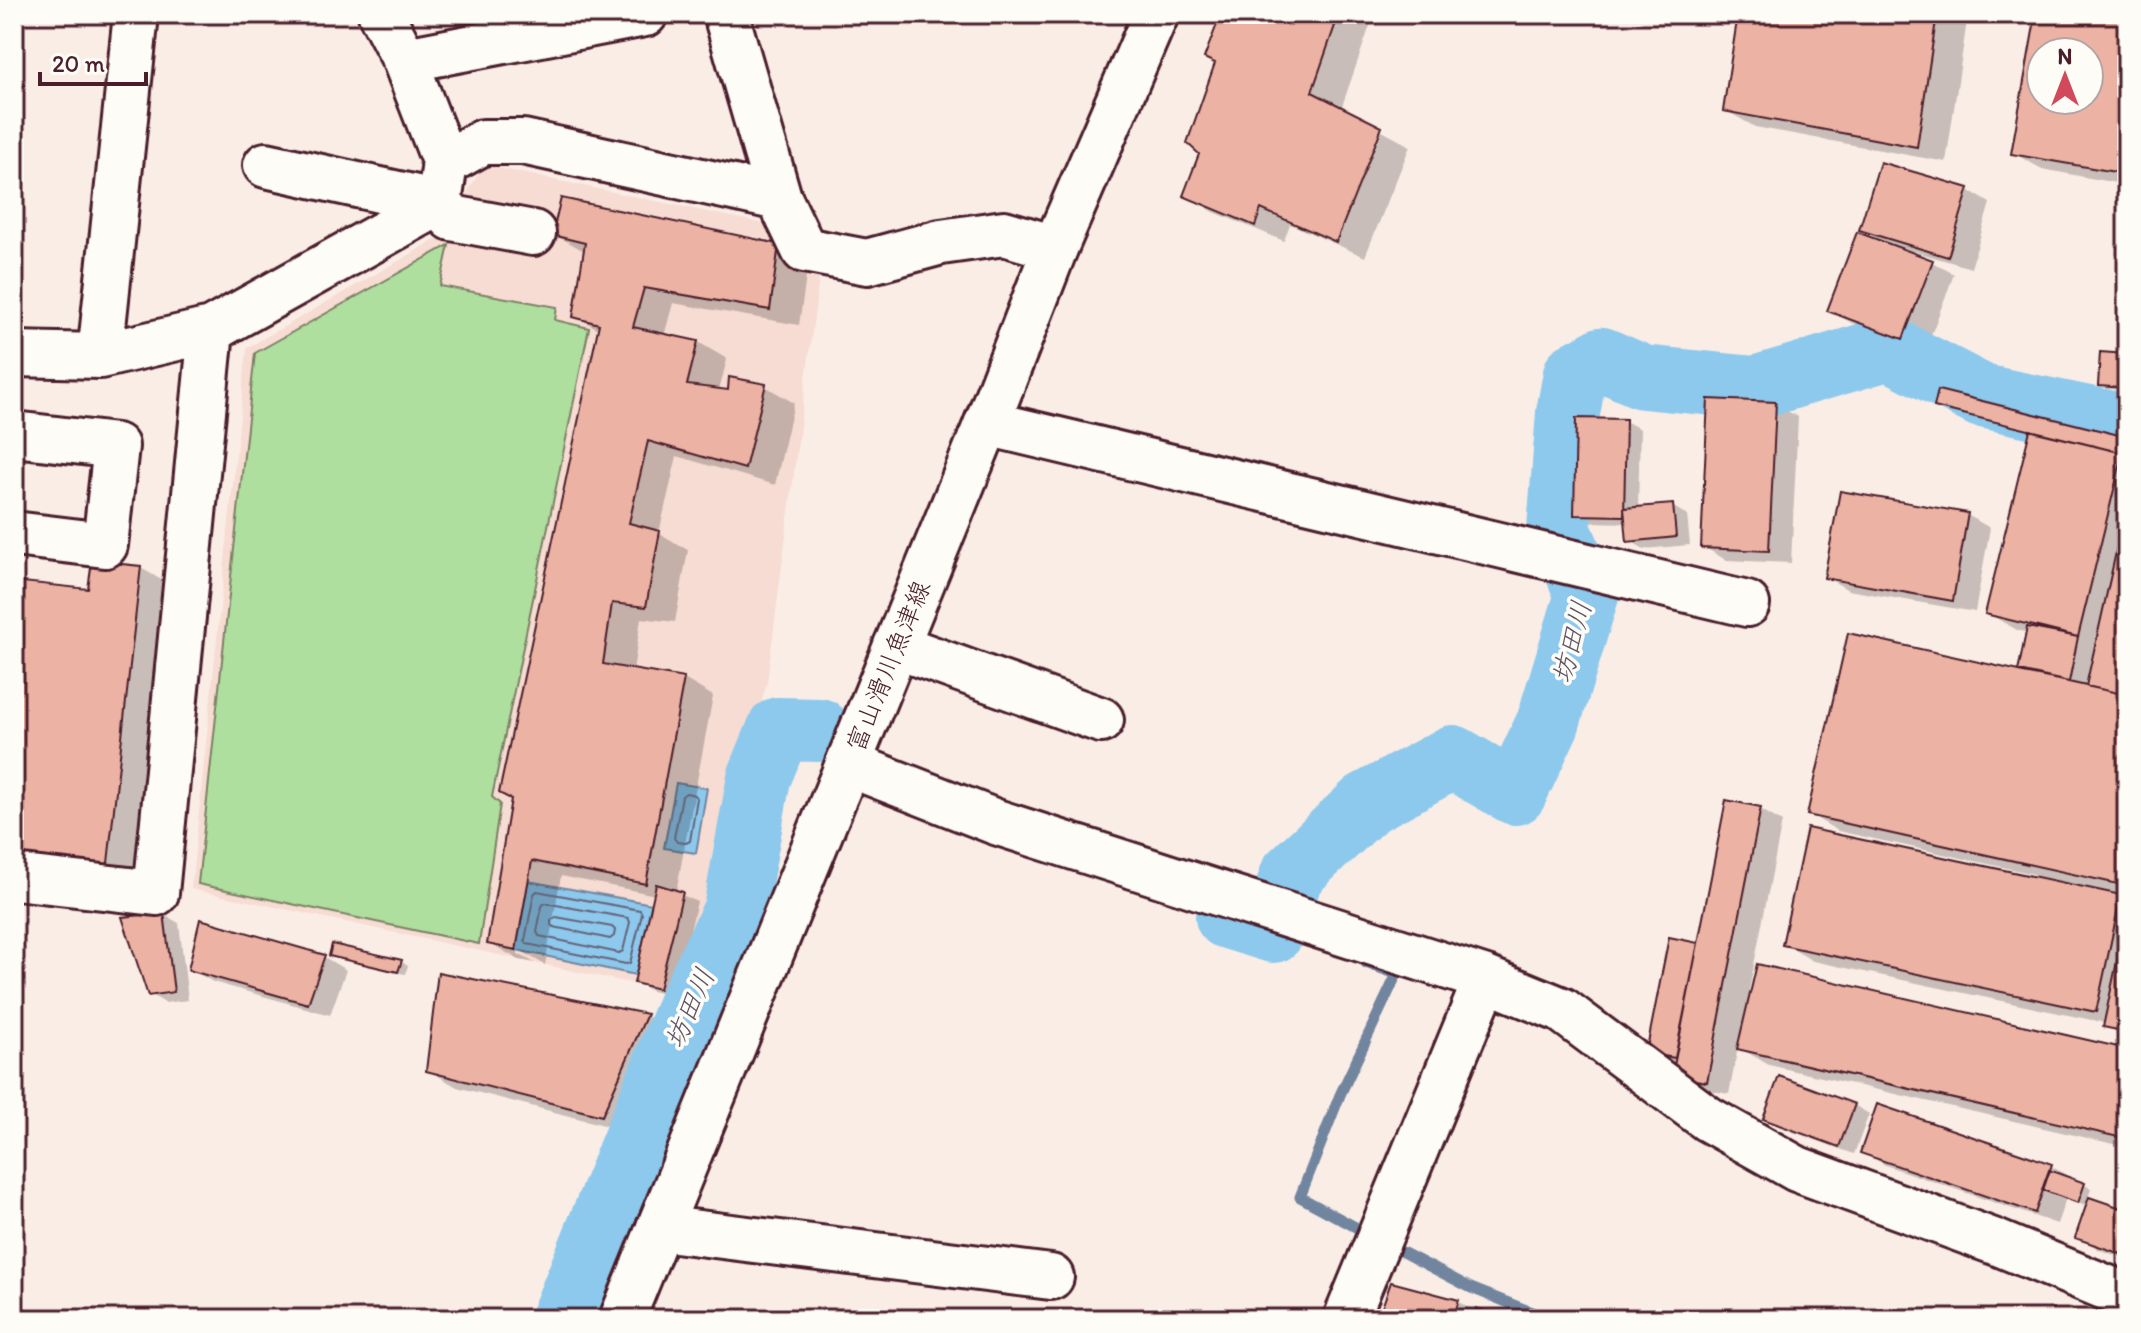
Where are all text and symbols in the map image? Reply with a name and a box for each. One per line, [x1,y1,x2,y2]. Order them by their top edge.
scale bar [40,36,146,86]
north arrow [2025,36,2105,116]
text: N [2058,43,2072,70]
text: 20 m [52,49,105,78]
street label: 富山滑川魚津線 [839,576,937,756]
water label: 坊田川 [1544,597,1598,687]
water label: 坊田川 [656,963,722,1053]

